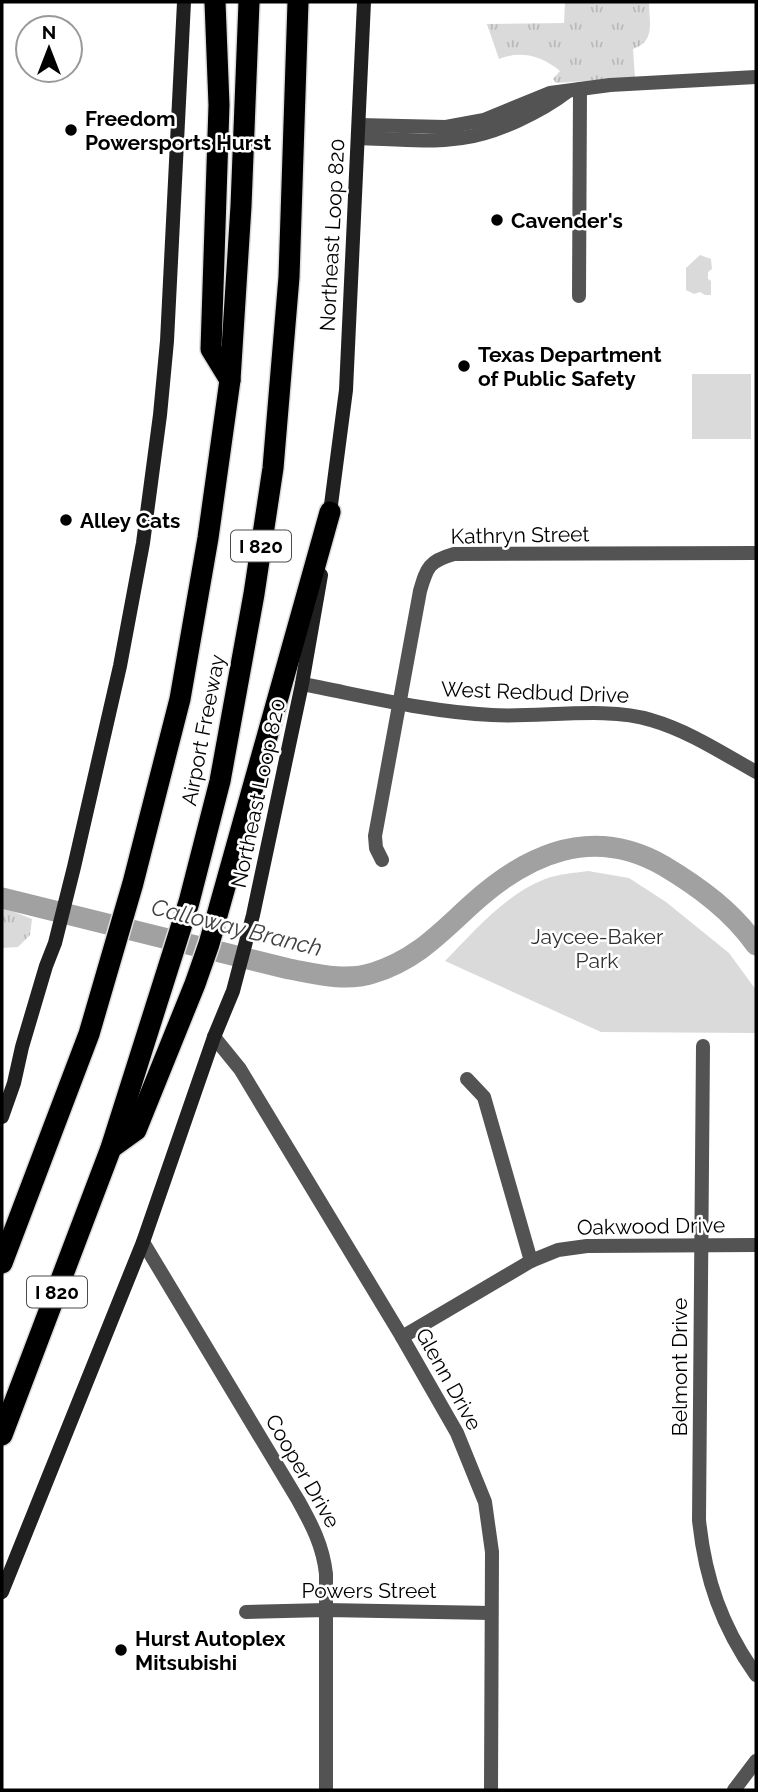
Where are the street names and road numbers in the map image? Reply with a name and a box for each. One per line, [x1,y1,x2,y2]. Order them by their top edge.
street label: Northeast Loop 820 [314,138,350,332]
street label: Kathryn Street [450,521,590,549]
road number: I 820 [231,530,291,562]
street label: Airport Freeway [176,652,230,808]
street label: West Redbud Drive [441,676,629,708]
street label: Northeast Loop 820 [226,696,290,890]
street label: Oakwood Drive [577,1212,725,1240]
road number: I 820 [27,1276,87,1308]
street label: Belmont Drive [667,1298,692,1436]
street label: Glenn Drive [411,1324,487,1434]
street label: Cooper Drive [260,1410,346,1532]
street label: Powers Street [301,1578,437,1603]

